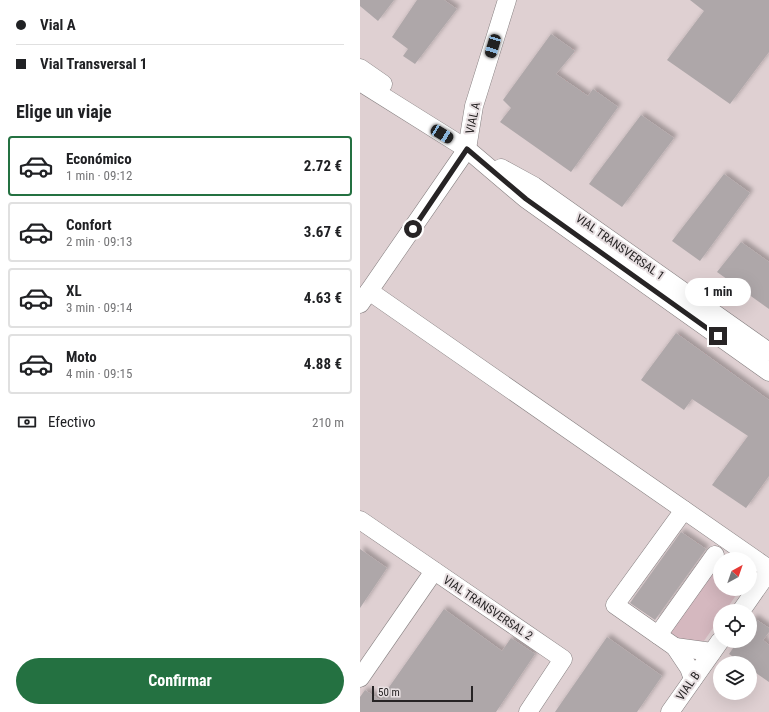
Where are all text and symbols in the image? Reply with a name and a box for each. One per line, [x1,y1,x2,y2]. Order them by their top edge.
text: Vial A [40,16,76,34]
car [484,33,502,59]
text: Vial Transversal 1 [40,55,147,73]
text: Elige un viaje [16,101,112,122]
street label: VIAL A [463,101,483,135]
car [429,123,455,145]
icon: car [18,148,54,184]
text: Económico [66,150,132,168]
text: 2.72 € [304,157,342,175]
text: 1 min · 09:12 [66,168,132,183]
street label: VIAL TRANSVERSAL 1 [573,211,667,283]
icon: car [18,214,54,250]
text: Confort [66,216,112,234]
route start [404,220,422,238]
text: 3.67 € [304,223,342,241]
text: 2 min · 09:13 [66,234,132,249]
callout: 1 min [685,278,751,306]
icon: car [18,280,54,316]
text: XL [66,282,82,300]
text: 1 min [704,284,732,299]
text: 4.63 € [304,289,342,307]
text: 3 min · 09:14 [66,300,132,315]
route end [709,327,727,345]
icon: car [18,346,54,382]
text: Moto [66,348,97,366]
text: 4.88 € [304,355,342,373]
text: 4 min · 09:15 [66,366,132,381]
icon: cash [16,411,38,433]
text: Efectivo [48,413,96,431]
text: 210 m [312,415,344,430]
north arrow [713,552,757,596]
map controls [713,552,757,700]
street label: VIAL TRANSVERSAL 2 [441,573,535,643]
button: locate [713,604,757,648]
button: layers [713,656,757,700]
button: Confirmar [16,658,344,704]
street label: VIAL B [673,669,703,703]
scale bar [372,684,473,703]
text: 50 m [378,686,400,699]

